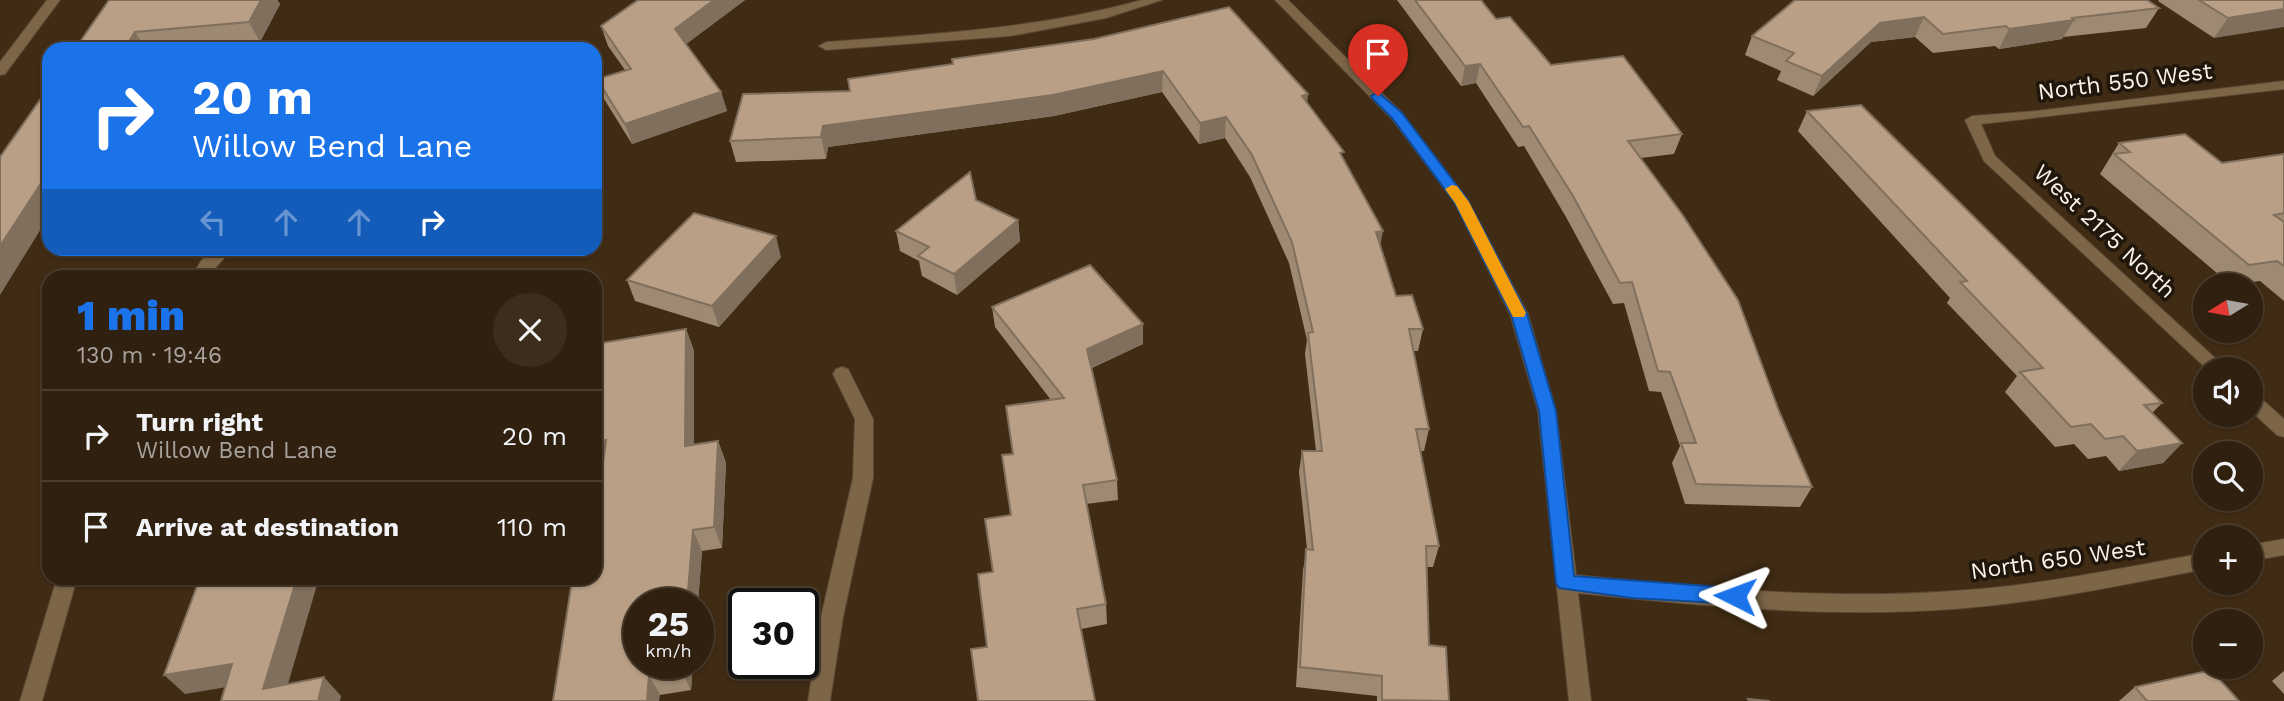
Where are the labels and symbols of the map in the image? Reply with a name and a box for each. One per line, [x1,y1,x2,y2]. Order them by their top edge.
pin [1348,24,1408,96]
street label: North 550 West [2036,57,2214,106]
street label: West 2175 North [2028,159,2181,304]
north arrow [2193,273,2263,343]
street label: North 650 West [1969,534,2148,585]
position arrow [1698,559,1772,633]
speed limit sign: 30 [728,588,819,679]

